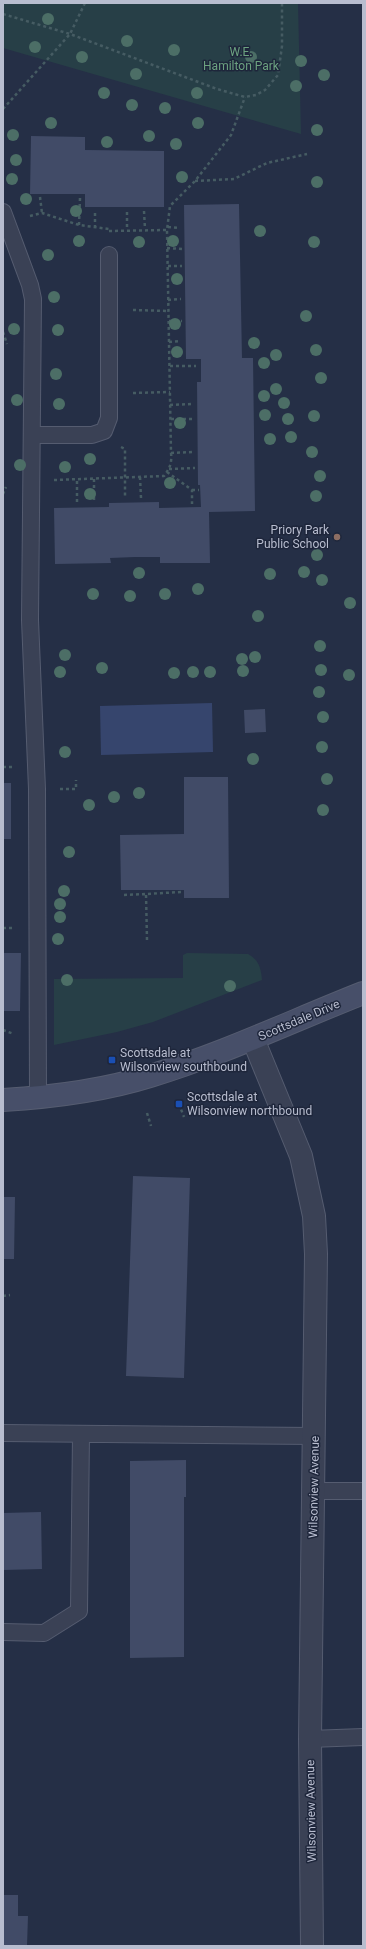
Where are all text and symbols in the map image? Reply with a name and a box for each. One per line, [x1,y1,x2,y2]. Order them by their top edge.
park label: W.E. Hamilton Park [203,45,280,73]
place label: Priory Park Public School [256,523,330,551]
marker: Priory Park Public School [332,532,342,542]
street label: Scottsdale Drive [256,997,342,1043]
place label: Scottsdale at Wilsonview southbound [120,1046,247,1074]
marker: Scottsdale at Wilsonview southbound [107,1055,117,1065]
place label: Scottsdale at Wilsonview northbound [187,1090,312,1118]
marker: Scottsdale at Wilsonview northbound [174,1099,184,1109]
street label: Wilsonview Avenue [306,1436,322,1538]
street label: Wilsonview Avenue [303,1760,319,1862]

